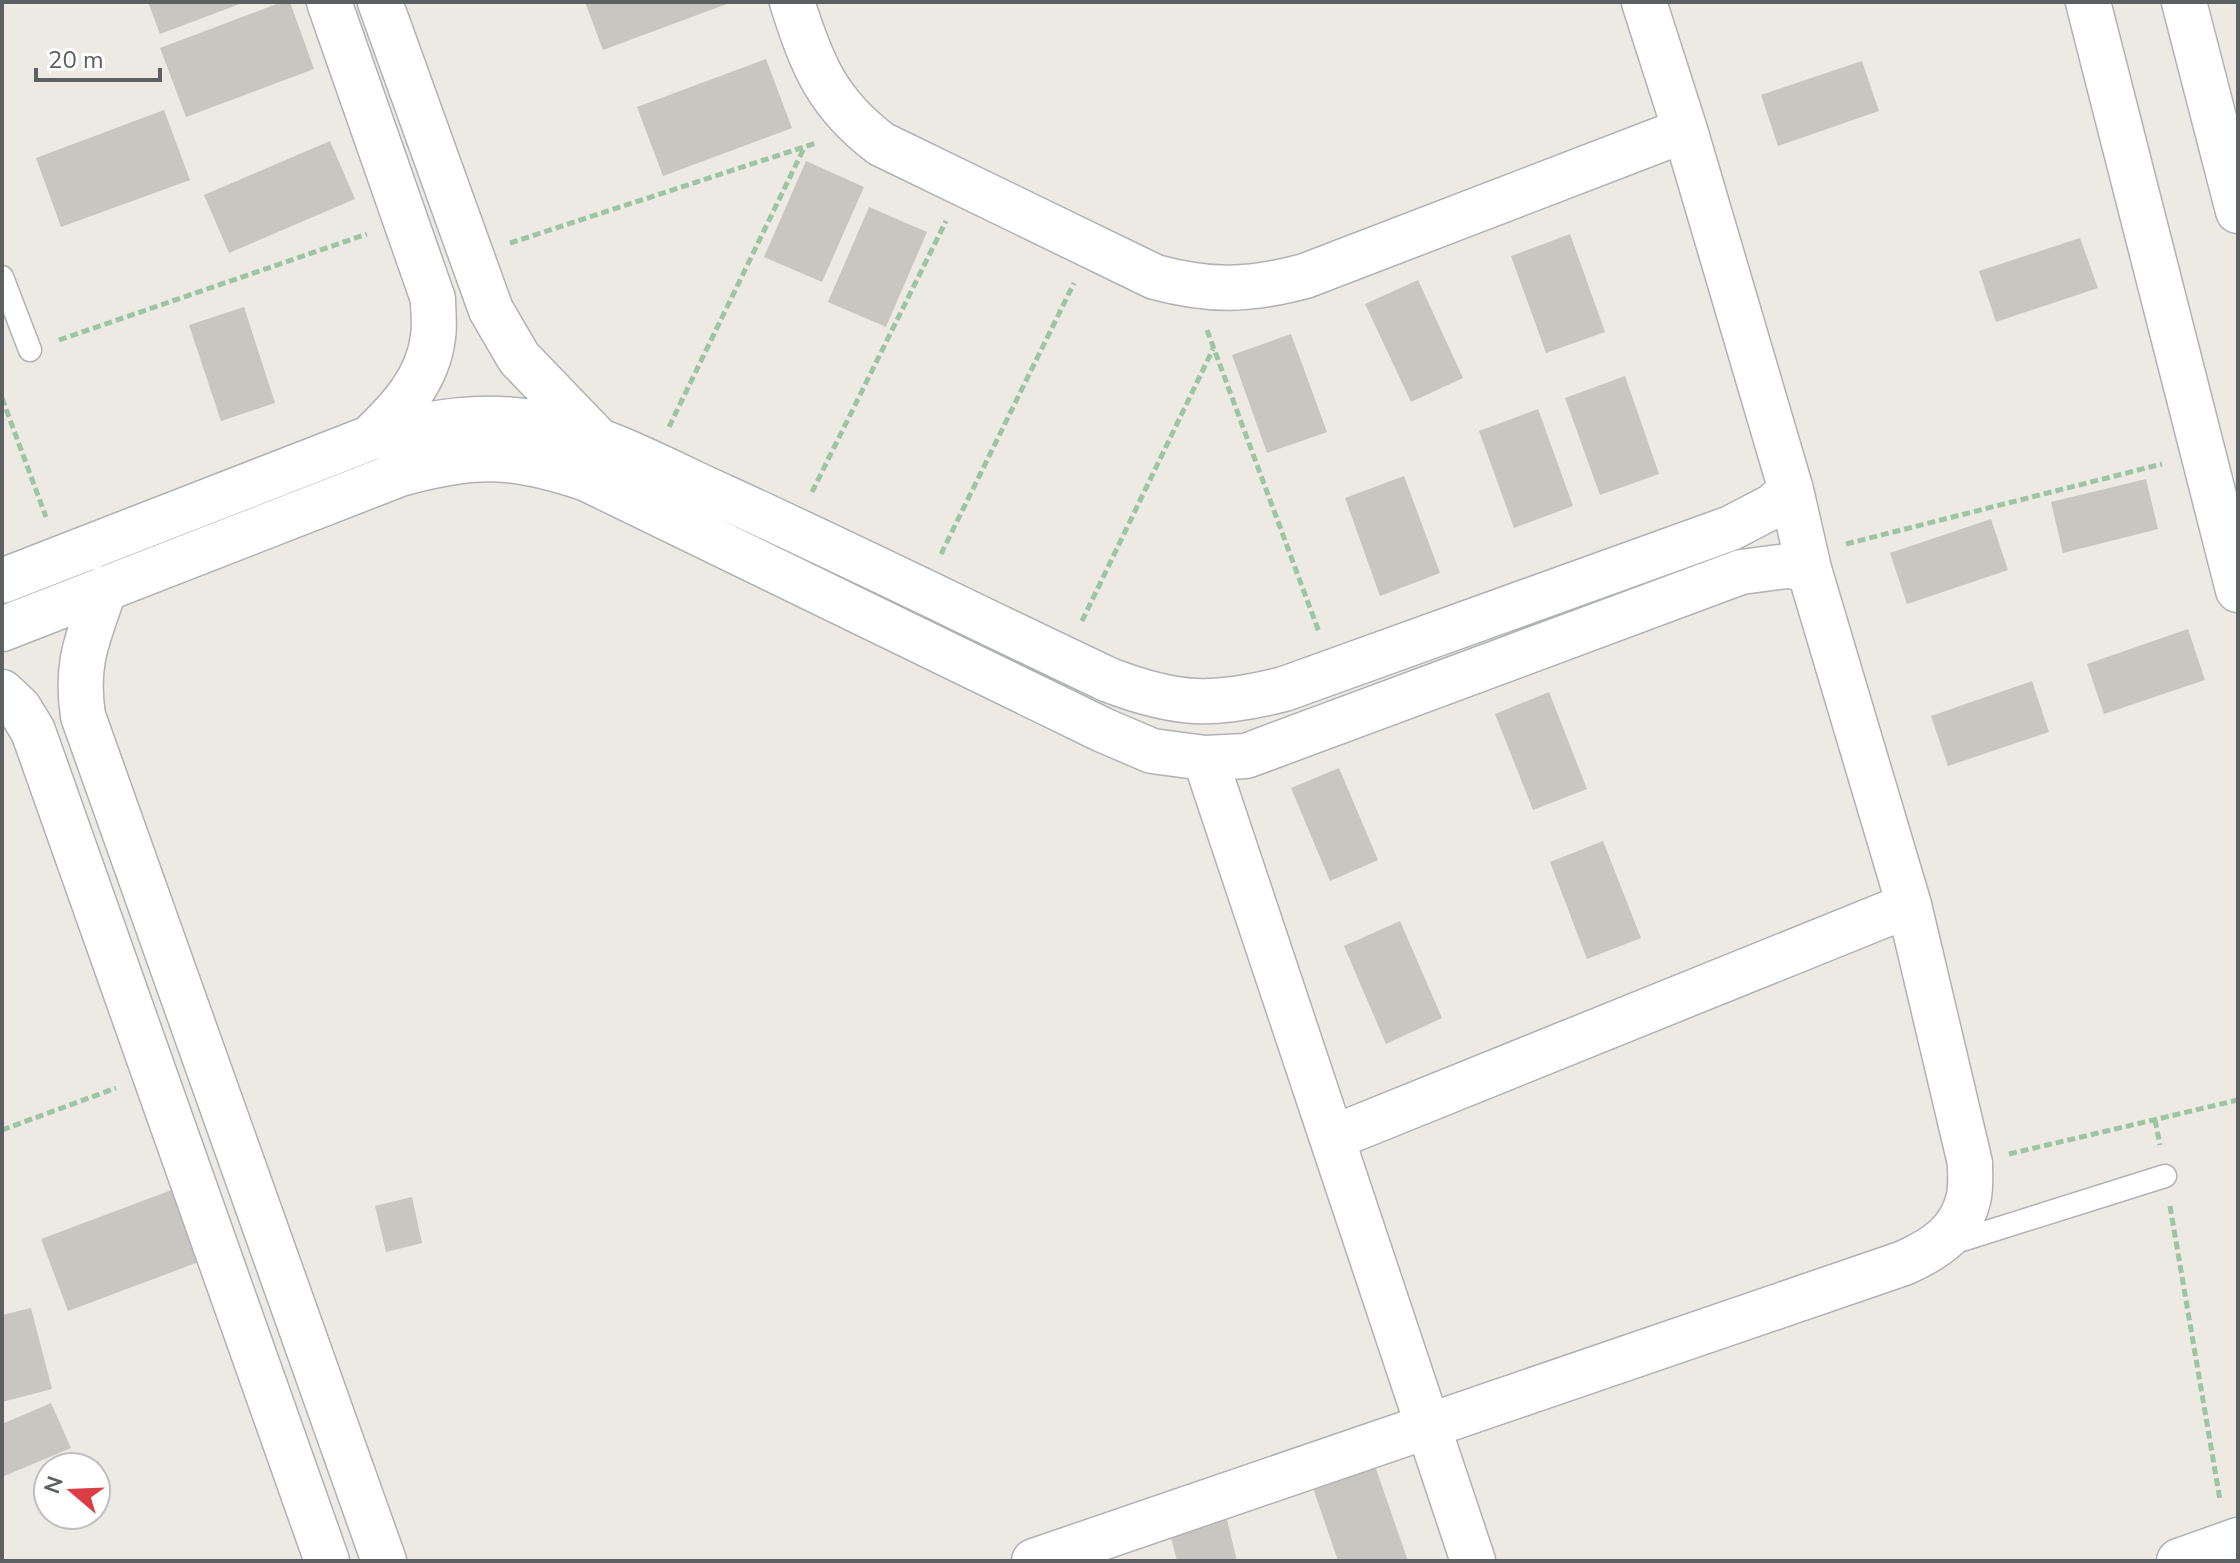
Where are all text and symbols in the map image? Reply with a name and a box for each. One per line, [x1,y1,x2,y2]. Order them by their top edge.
scale bar [36,32,160,82]
text: 20 m [48,44,104,76]
north arrow [32,1451,112,1531]
text: N [37,1472,71,1497]

